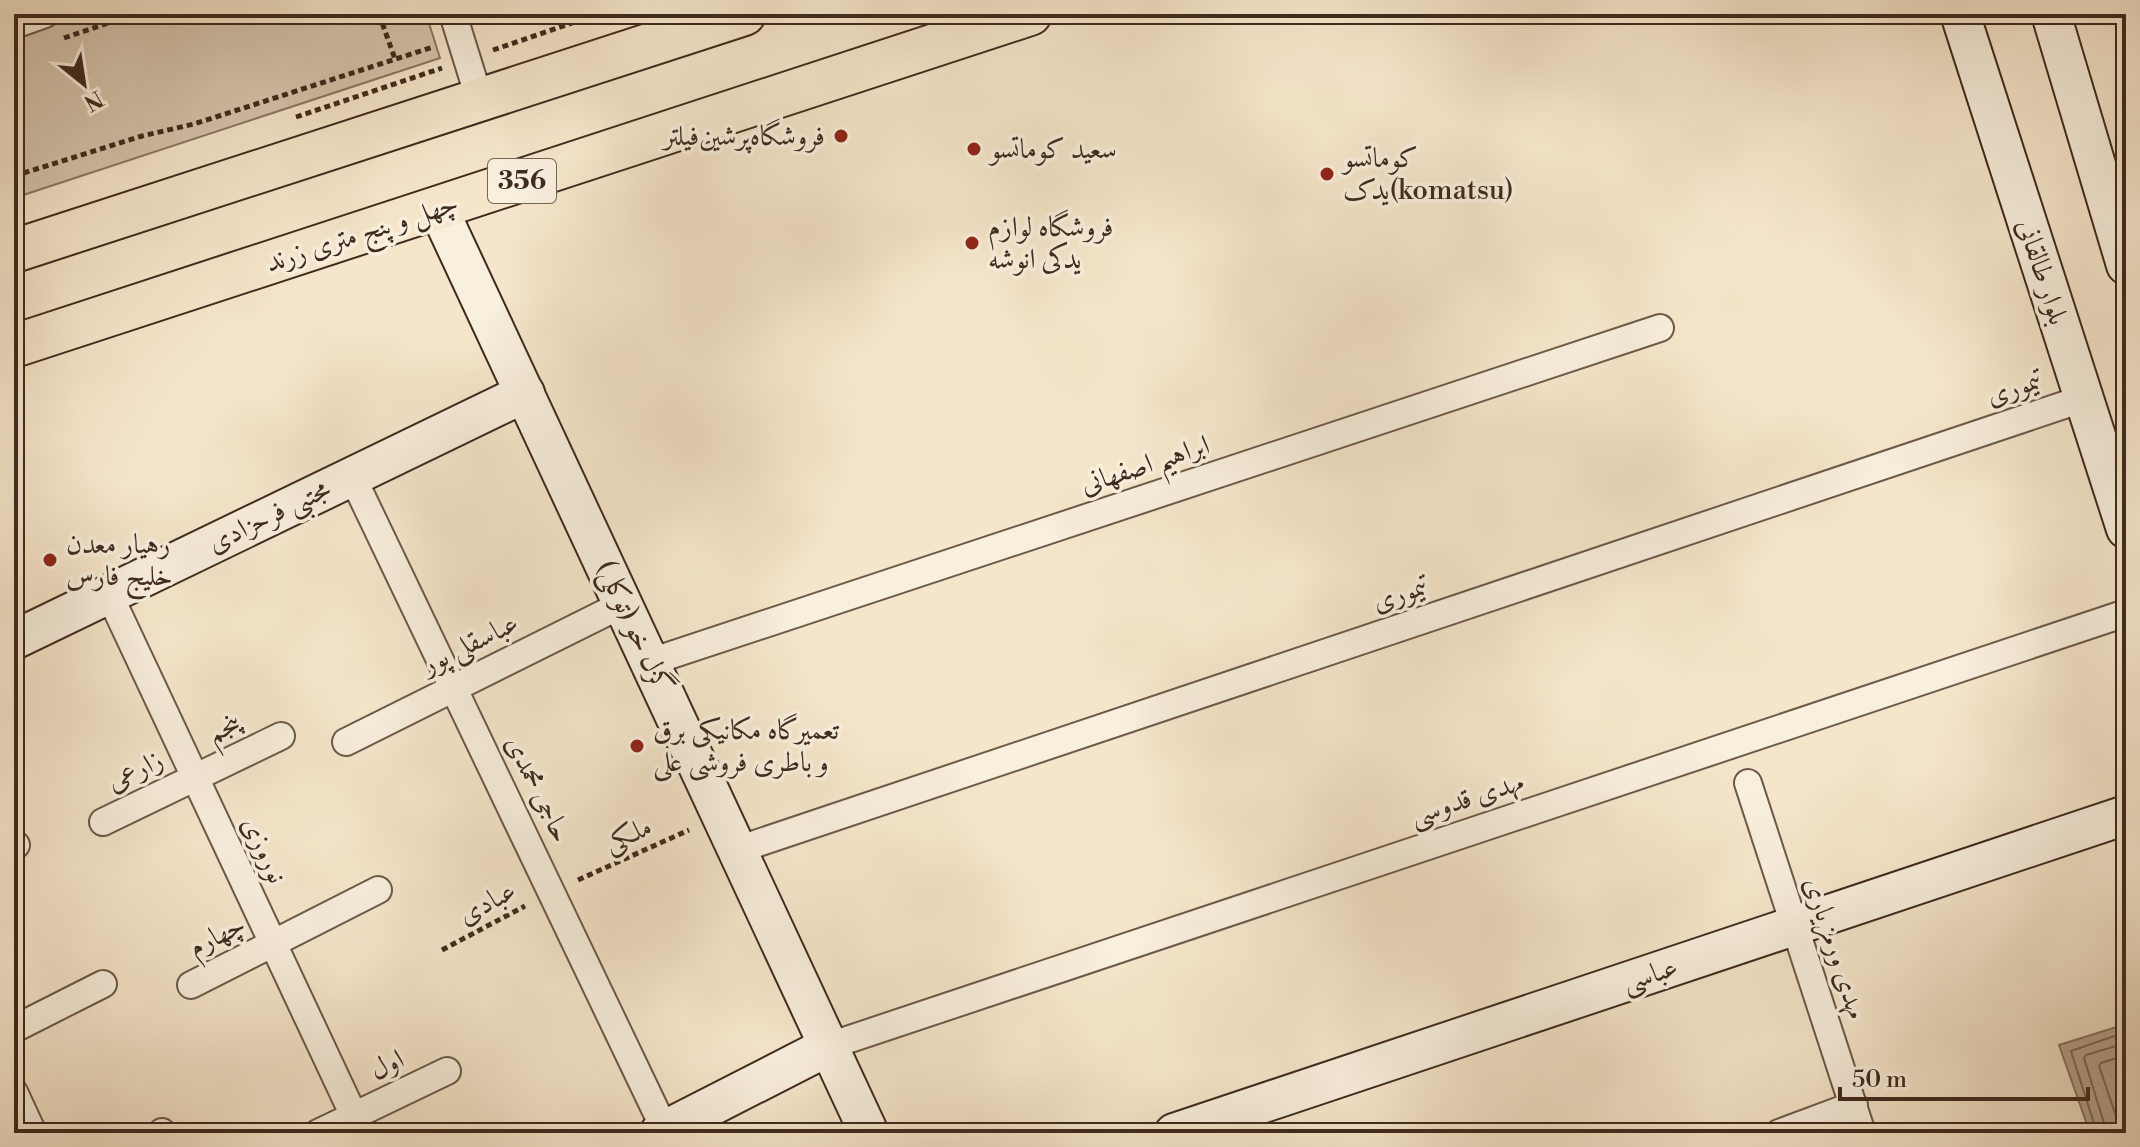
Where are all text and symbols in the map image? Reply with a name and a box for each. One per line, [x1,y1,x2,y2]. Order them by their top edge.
north arrow [44,44,124,124]
text: N [78,84,108,116]
place label: فروشگاه‌پرشین‌فیلتر [660,118,825,154]
marker: فروشگاه‌پرشین‌فیلتر [832,127,850,145]
place label: سعید کوماتسو [987,132,1117,167]
marker: سعید کوماتسو [965,140,983,158]
place label: کوماتسو یدک(komatsu) [1340,141,1514,208]
road number: 356 [488,159,556,203]
marker: کوماتسو یدک(komatsu) [1318,165,1336,183]
street label: چهل و پنج متری زرند [261,185,465,286]
place label: فروشگاه لوازم یدکی انوشه [988,209,1114,277]
street label: بلوار طالقانی [2008,215,2076,329]
marker: فروشگاه لوازم یدکی انوشه [963,234,981,252]
street label: تیموری [1981,362,2048,414]
street label: ابراهیم اصفهانی [1076,428,1217,511]
street label: مجتبی فرحزادی [202,471,338,564]
place label: رهیار معدن خلیج فارس [66,527,173,600]
marker: رهیار معدن خلیج فارس [41,551,59,569]
street label: گزل خو (توکلی) [586,554,682,700]
street label: تیموری [1367,568,1434,620]
street label: عباسقلی پور [413,606,525,686]
street label: پنجم [201,704,253,758]
place label: تعمیرگاه مکانیکی برق و باطری فروشی علی [653,713,840,782]
street label: حاجی محمدی [497,730,579,848]
marker: تعمیرگاه مکانیکی برق و باطری فروشی علی [628,737,646,755]
street label: زارعی [101,742,169,800]
street label: مهدی قدوسی [1406,764,1529,835]
street label: ملکی [599,809,657,861]
street label: نوروزی [233,811,295,889]
street label: عبادی [452,873,522,933]
street label: مهدی ورمزیاری [1795,873,1874,1024]
street label: چهارم [183,907,254,970]
street label: عباسی [1618,950,1683,1001]
street label: اول [364,1042,410,1088]
scale bar [1840,1051,2088,1101]
text: 50 m [1852,1065,1907,1095]

